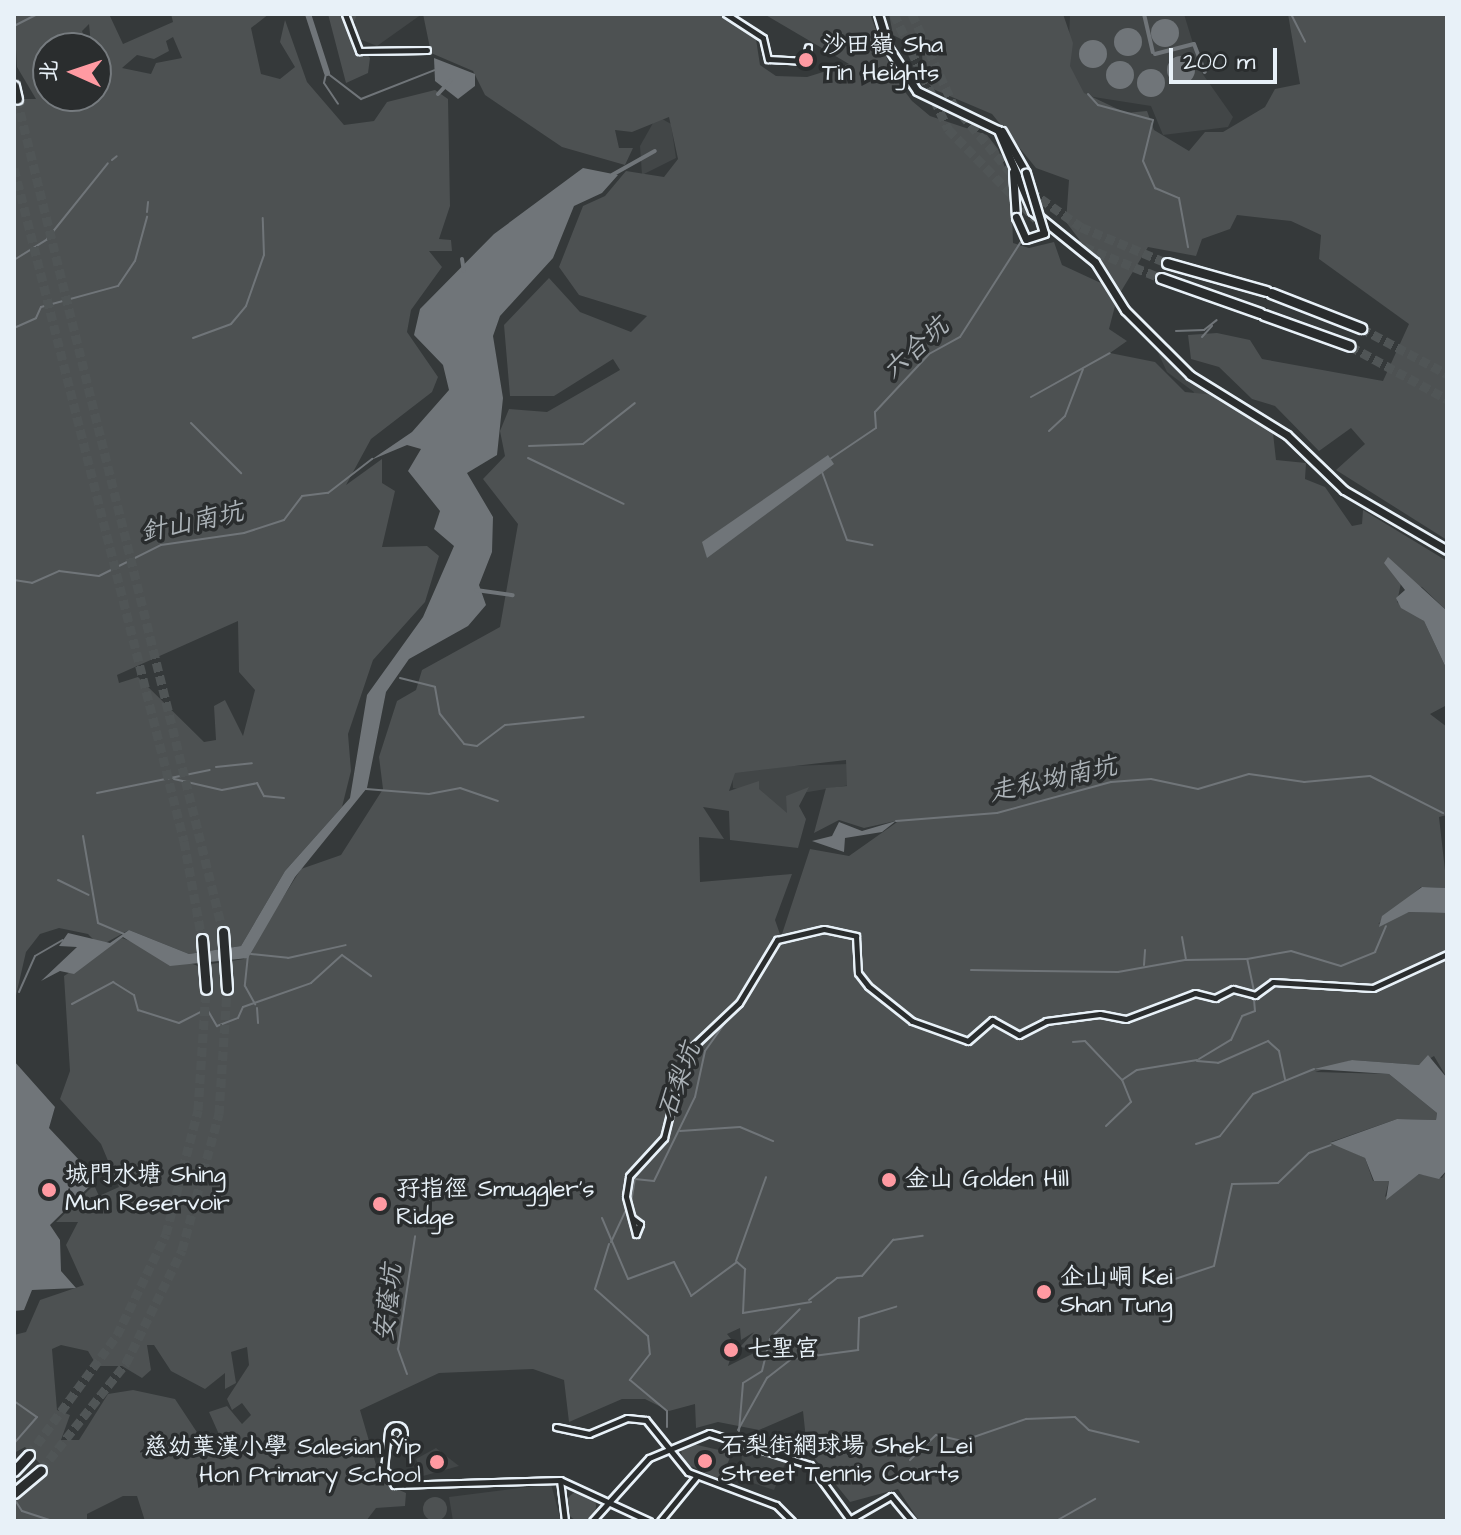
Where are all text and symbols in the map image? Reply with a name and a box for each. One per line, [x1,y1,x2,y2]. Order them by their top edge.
north arrow [32,32,112,112]
place label: 沙田嶺 Sha Tin Heights [822,32,943,88]
scale bar [1173,32,1281,82]
text: 200 m [1183,45,1255,79]
marker: 沙田嶺 Sha Tin Heights [797,51,815,69]
text: 北 [33,59,66,83]
water label: 六合坑 [877,311,955,387]
water label: 針山南坑 [138,497,246,549]
water label: 走私坳南坑 [986,751,1120,809]
water label: 石梨坑 [652,1039,708,1123]
place label: 城門水塘 Shing Mun Reservoir [65,1162,230,1218]
place label: 金山 Golden Hill [905,1166,1069,1194]
marker: 金山 Golden Hill [880,1171,898,1189]
place label: 孖指徑 Smuggler's Ridge [396,1176,595,1232]
marker: 城門水塘 Shing Mun Reservoir [40,1181,58,1199]
marker: 孖指徑 Smuggler's Ridge [371,1195,389,1213]
water label: 安蔭坑 [369,1262,409,1344]
place label: 企山峒 Kei Shan Tung [1060,1264,1173,1320]
marker: 企山峒 Kei Shan Tung [1035,1283,1053,1301]
place label: 七聖宮 [747,1336,819,1364]
marker: 七聖宮 [722,1341,740,1359]
place label: 石梨街網球場 Shek Lei Street Tennis Courts [721,1433,972,1489]
place label: 慈幼葉漢小學 Salesian Yip Hon Primary School [144,1434,421,1490]
marker: 石梨街網球場 Shek Lei Street Tennis Courts [696,1452,714,1470]
marker: 慈幼葉漢小學 Salesian Yip Hon Primary School [428,1453,446,1471]

